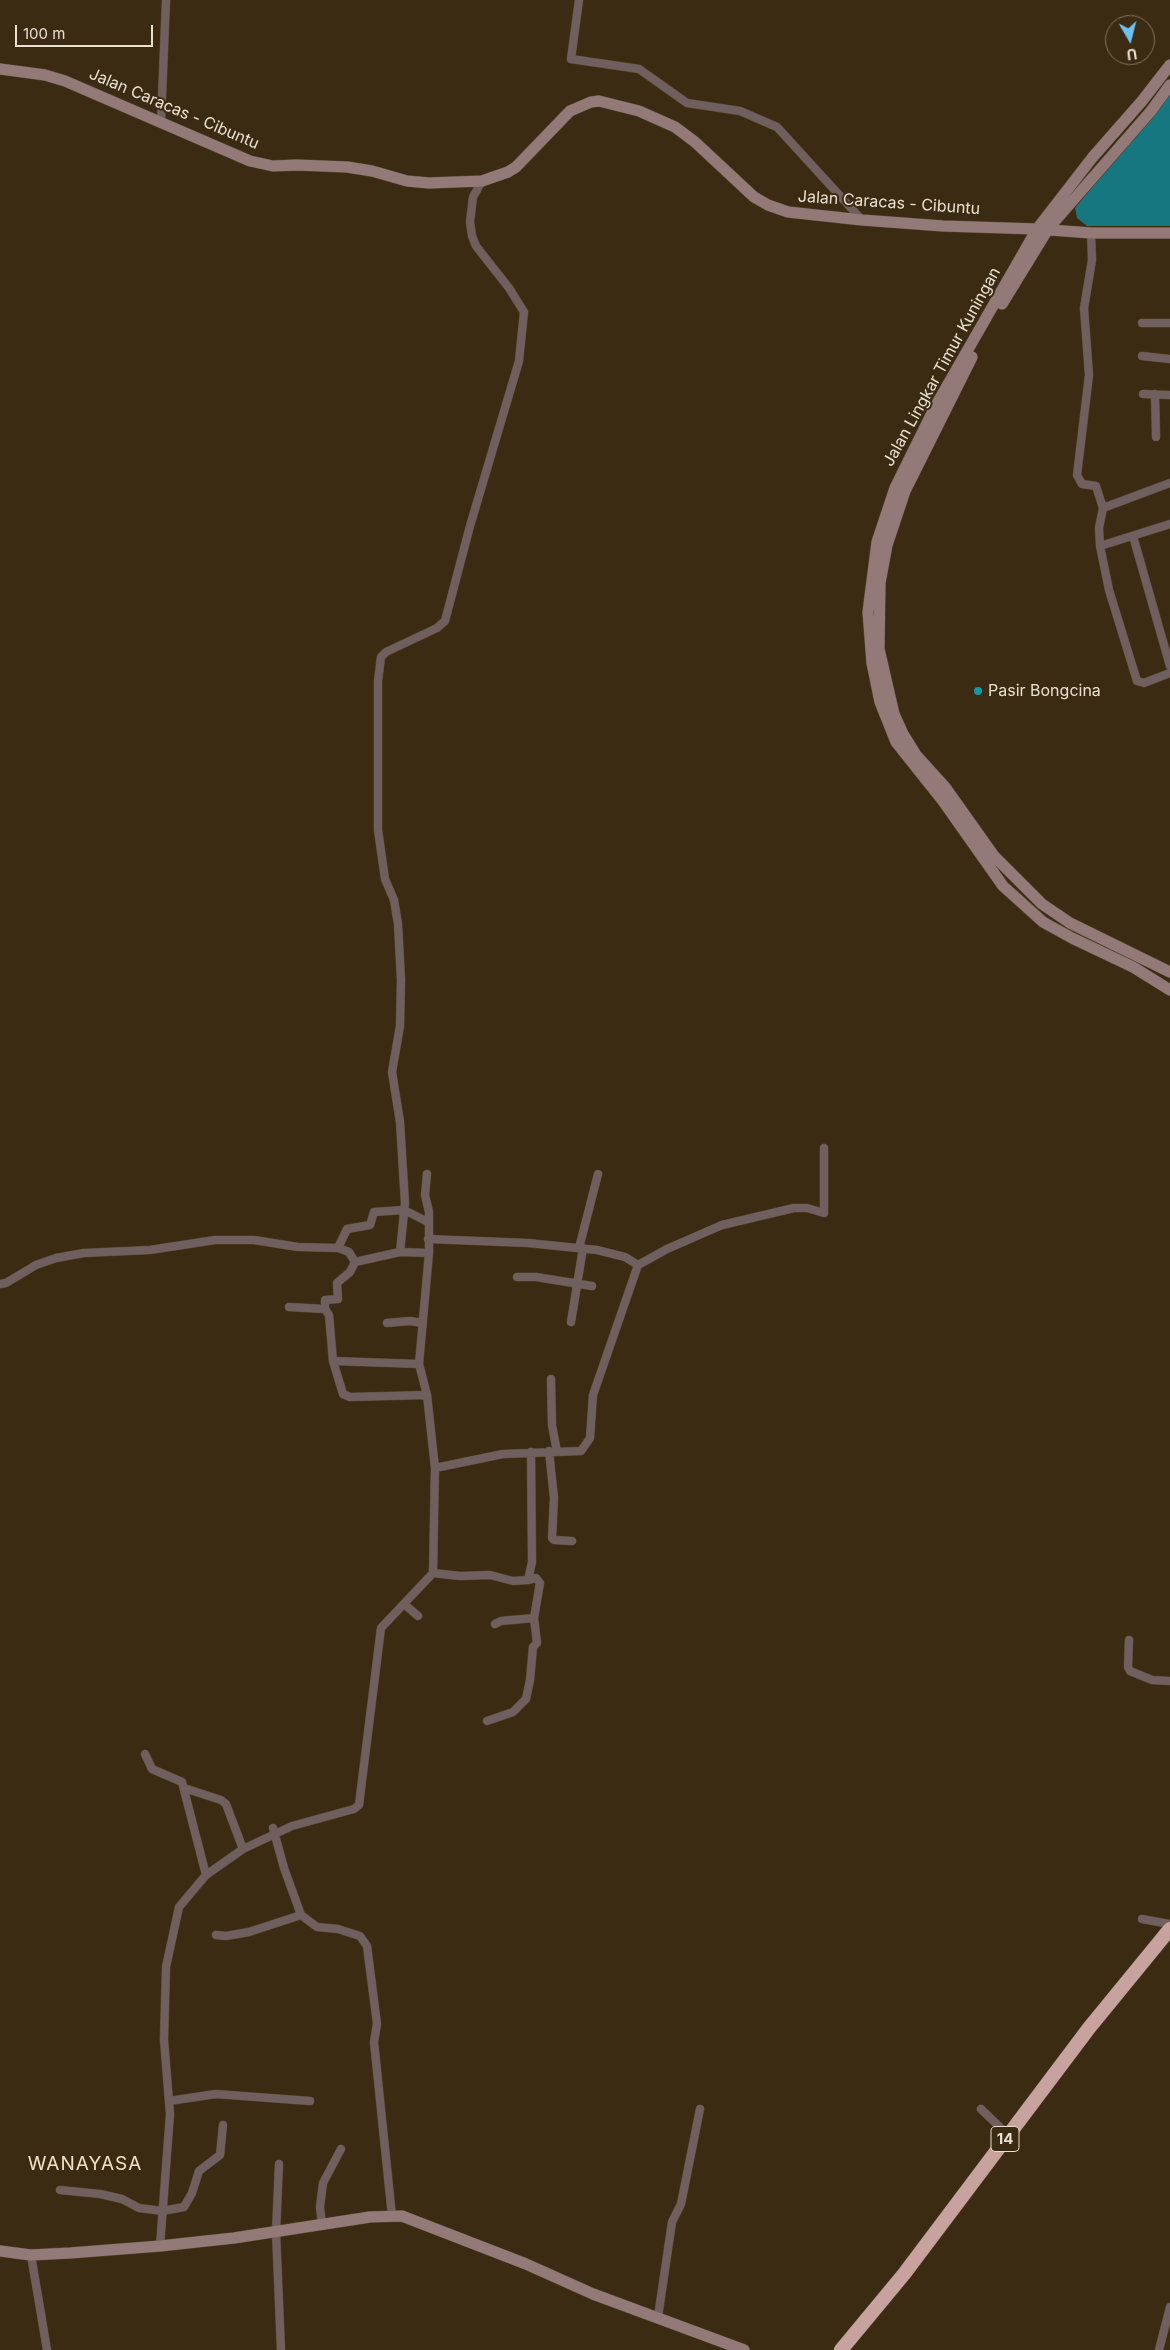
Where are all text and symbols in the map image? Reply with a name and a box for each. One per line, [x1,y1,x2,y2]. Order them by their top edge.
scale bar [18,15,155,47]
north arrow [1105,15,1155,65]
text: 100 m [23,24,65,43]
text: U [1126,45,1138,63]
street label: Jalan Caracas - Cibuntu [86,64,262,154]
street label: Jalan Caracas - Cibuntu [797,187,981,219]
street label: Jalan Lingkar Timur Kuningan [879,264,1005,470]
place label: Pasir Bongcina [988,681,1101,701]
marker: Pasir Bongcina [972,685,984,697]
road number: 14 [991,2126,1019,2152]
district label: WANAYASA [27,2153,143,2175]

